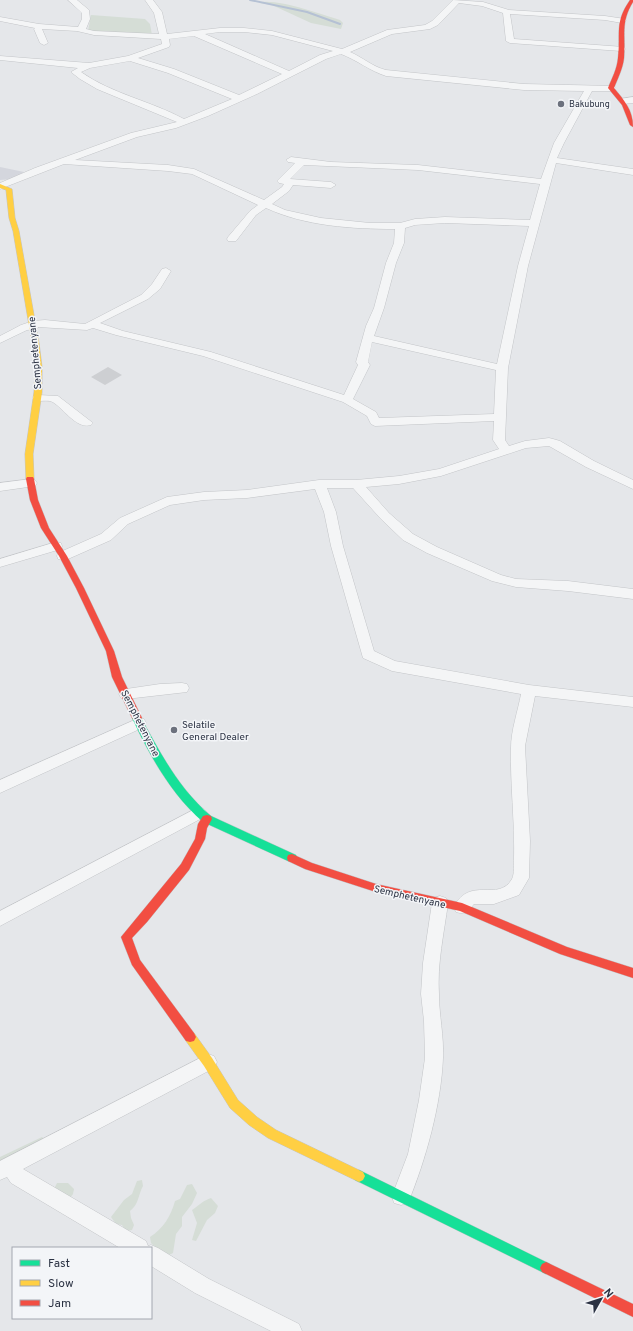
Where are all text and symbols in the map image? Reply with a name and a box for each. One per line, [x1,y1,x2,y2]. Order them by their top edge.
marker: Bakubung [556,99,566,109]
place label: Bakubung [569,99,610,110]
street label: Semphetenyane [26,316,45,390]
street label: Semphetenyane [117,688,162,759]
place label: Selatile General Dealer [182,719,249,744]
marker: Selatile General Dealer [169,725,179,735]
street label: Semphetenyane [373,883,447,912]
legend [12,1247,152,1319]
text: Fast [48,1256,70,1272]
text: Slow [48,1276,74,1292]
north arrow [581,1279,621,1319]
text: N [600,1286,616,1301]
text: Jam [48,1296,71,1312]

